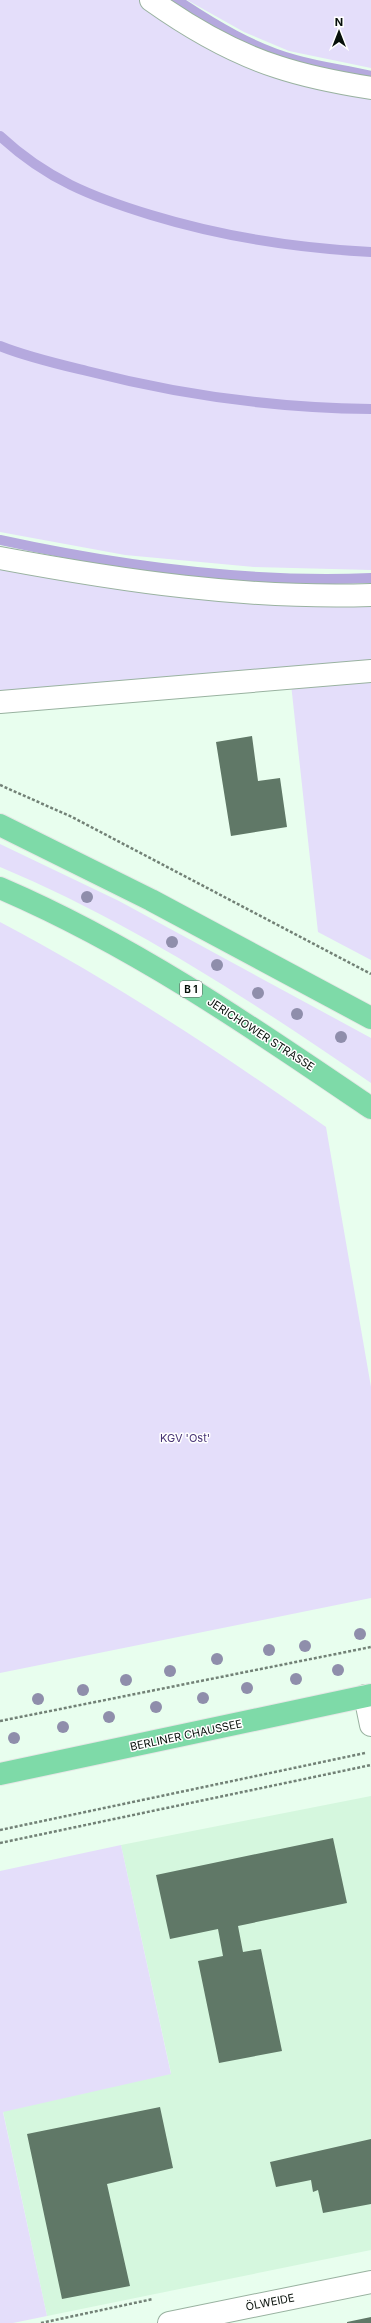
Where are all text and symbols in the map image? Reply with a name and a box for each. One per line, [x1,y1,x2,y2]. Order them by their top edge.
north arrow [319,12,359,52]
text: N [335,15,343,29]
road number: B 1 [180,981,202,997]
street label: JERICHOWER STRASSE [205,994,317,1074]
park label: KGV 'Ost' [160,1431,210,1445]
street label: BERLINER CHAUSSEE [129,1716,243,1754]
street label: ÖLWEIDE [244,2290,296,2314]

